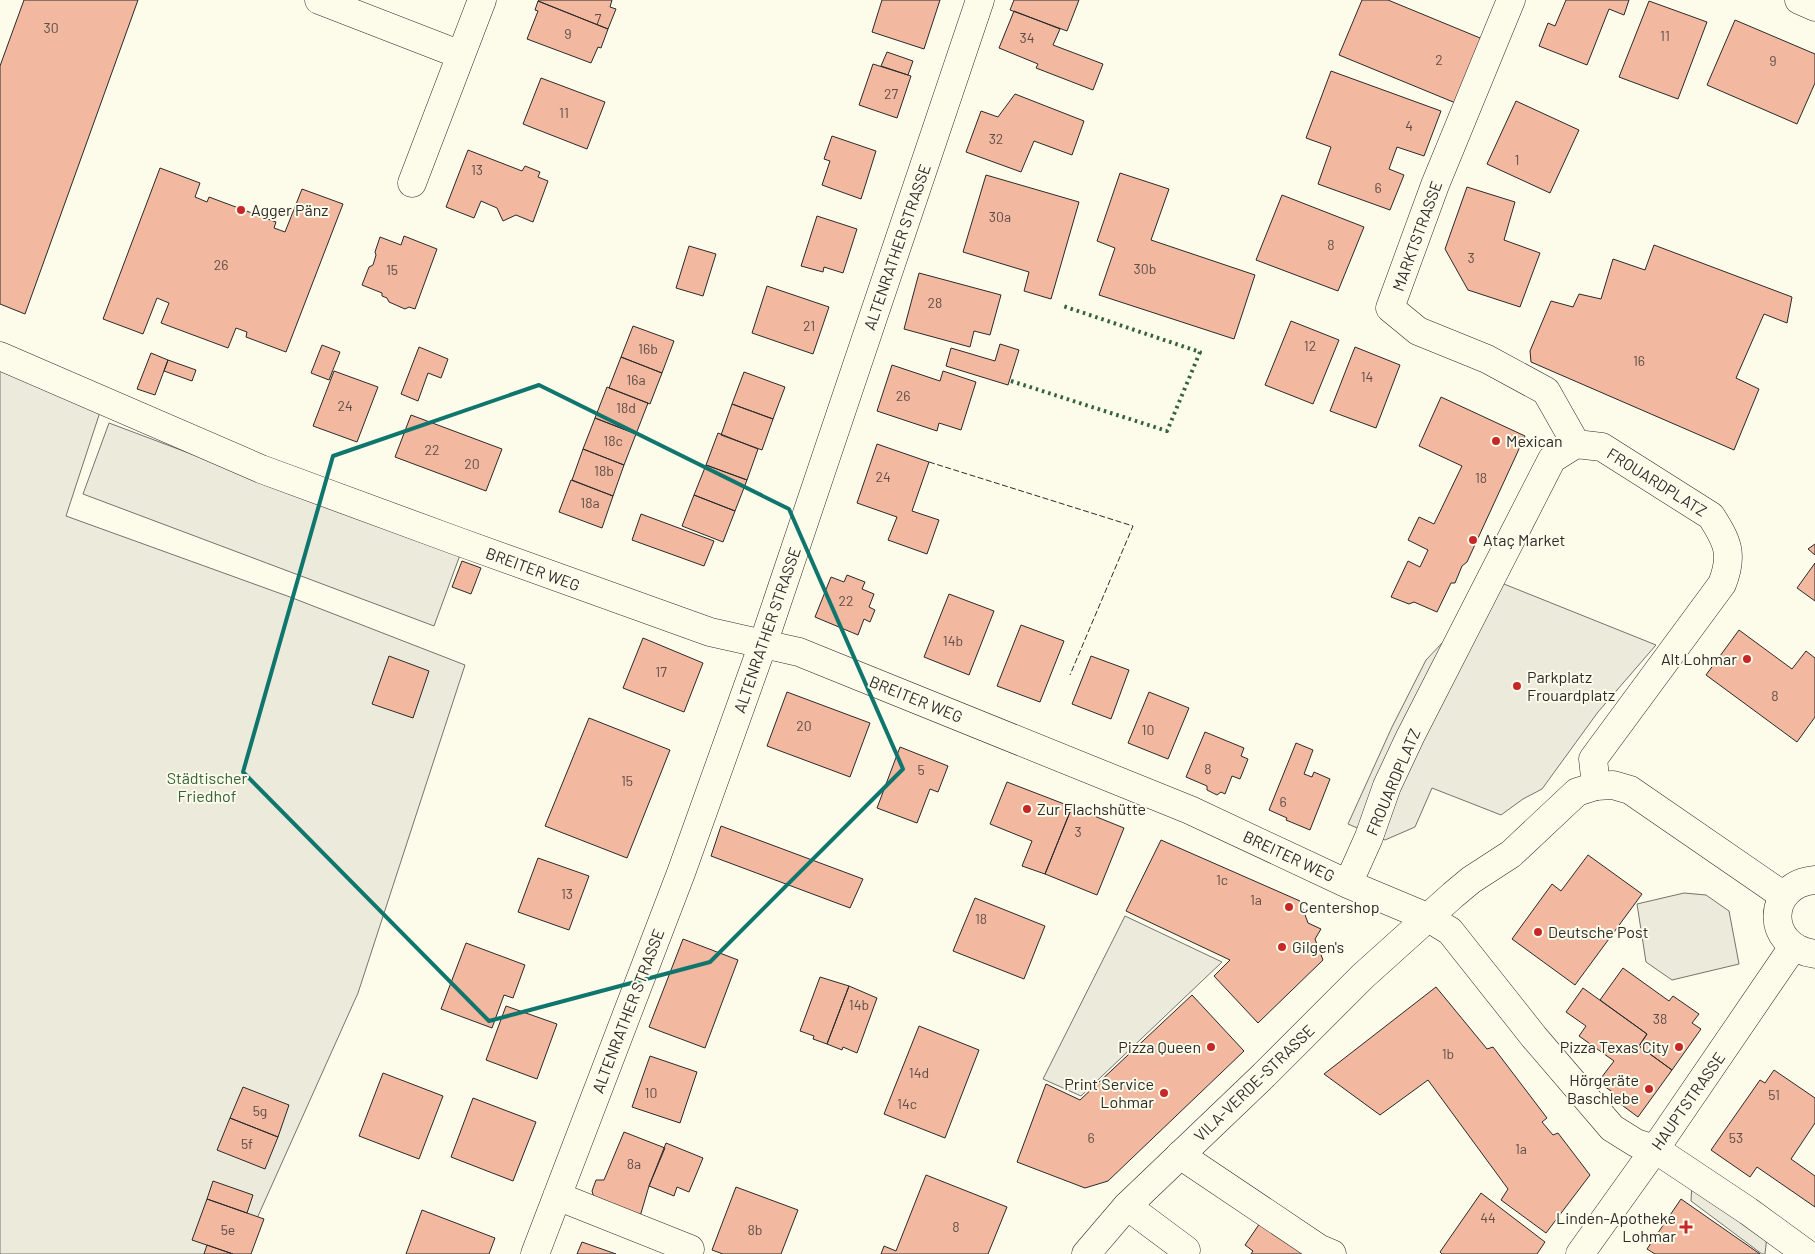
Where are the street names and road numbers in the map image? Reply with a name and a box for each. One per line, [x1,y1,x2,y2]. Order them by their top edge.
street label: ALTENRATHER STRASSE [859,161,934,332]
street label: MARKTSTRASSE [1388,178,1445,293]
street label: FROUARDPLATZ [1604,443,1711,520]
street label: BREITER WEG [484,543,583,594]
street label: ALTENRATHER STRASSE [729,544,804,715]
street label: BREITER WEG [867,671,966,726]
street label: FROUARDPLATZ [1361,726,1424,838]
street label: BREITER WEG [1240,826,1338,885]
street label: ALTENRATHER STRASSE [587,926,668,1096]
street label: VILA-VERDE-STRASSE [1190,1020,1318,1145]
street label: HAUPTSTRASSE [1647,1048,1728,1153]

